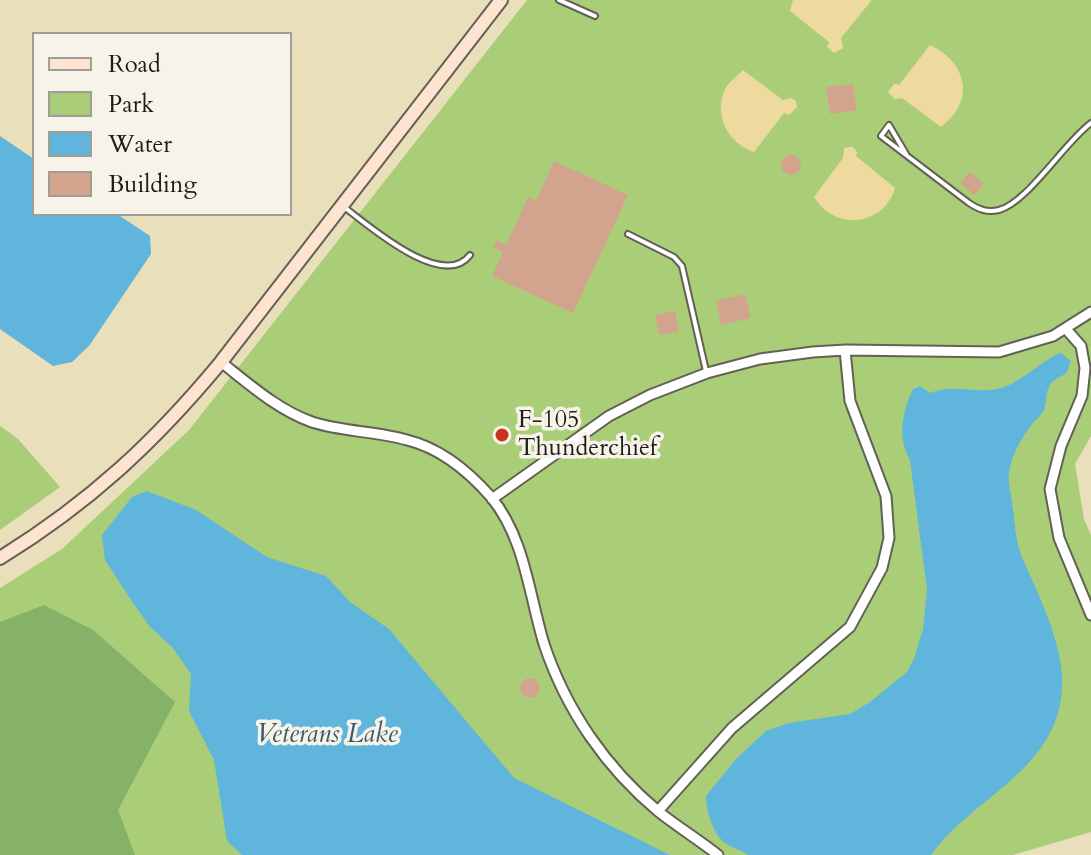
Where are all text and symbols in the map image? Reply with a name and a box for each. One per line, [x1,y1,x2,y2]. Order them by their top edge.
legend [32,32,292,216]
text: Road [108,48,161,81]
text: Park [108,88,154,121]
text: Water [108,128,172,161]
text: Building [108,168,197,201]
place label: F-105 Thunderchief [518,407,657,463]
marker: F-105 Thunderchief [493,426,511,444]
water label: Veterans Lake [256,720,398,752]

